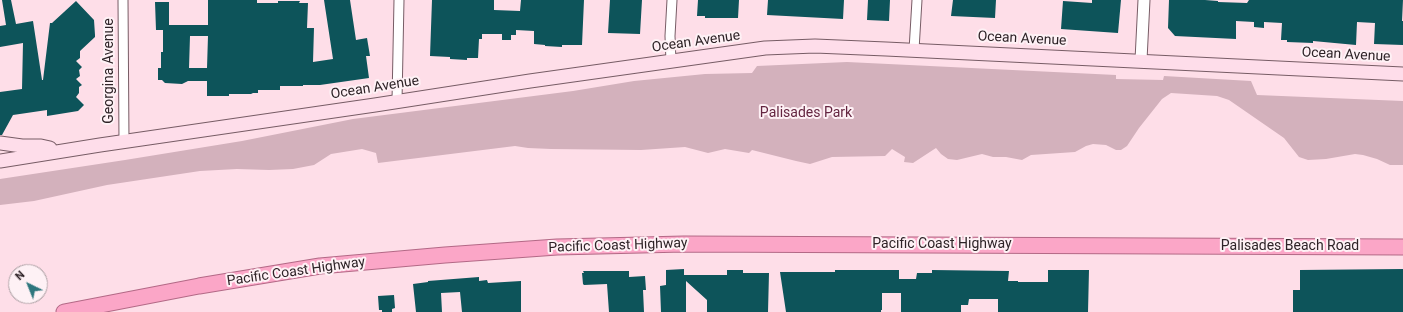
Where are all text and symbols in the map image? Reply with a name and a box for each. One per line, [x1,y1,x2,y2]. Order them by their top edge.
street label: Georgina Avenue [101,18,117,124]
street label: Ocean Avenue [651,27,741,57]
street label: Ocean Avenue [977,28,1067,50]
street label: Ocean Avenue [1301,44,1391,66]
street label: Ocean Avenue [330,73,420,103]
park label: Palisades Park [760,105,852,121]
street label: Pacific Coast Highway [548,235,688,257]
street label: Pacific Coast Highway [872,236,1012,252]
street label: Palisades Beach Road [1221,238,1359,254]
street label: Pacific Coast Highway [226,254,366,290]
north arrow [8,264,48,304]
text: N [13,268,27,283]

